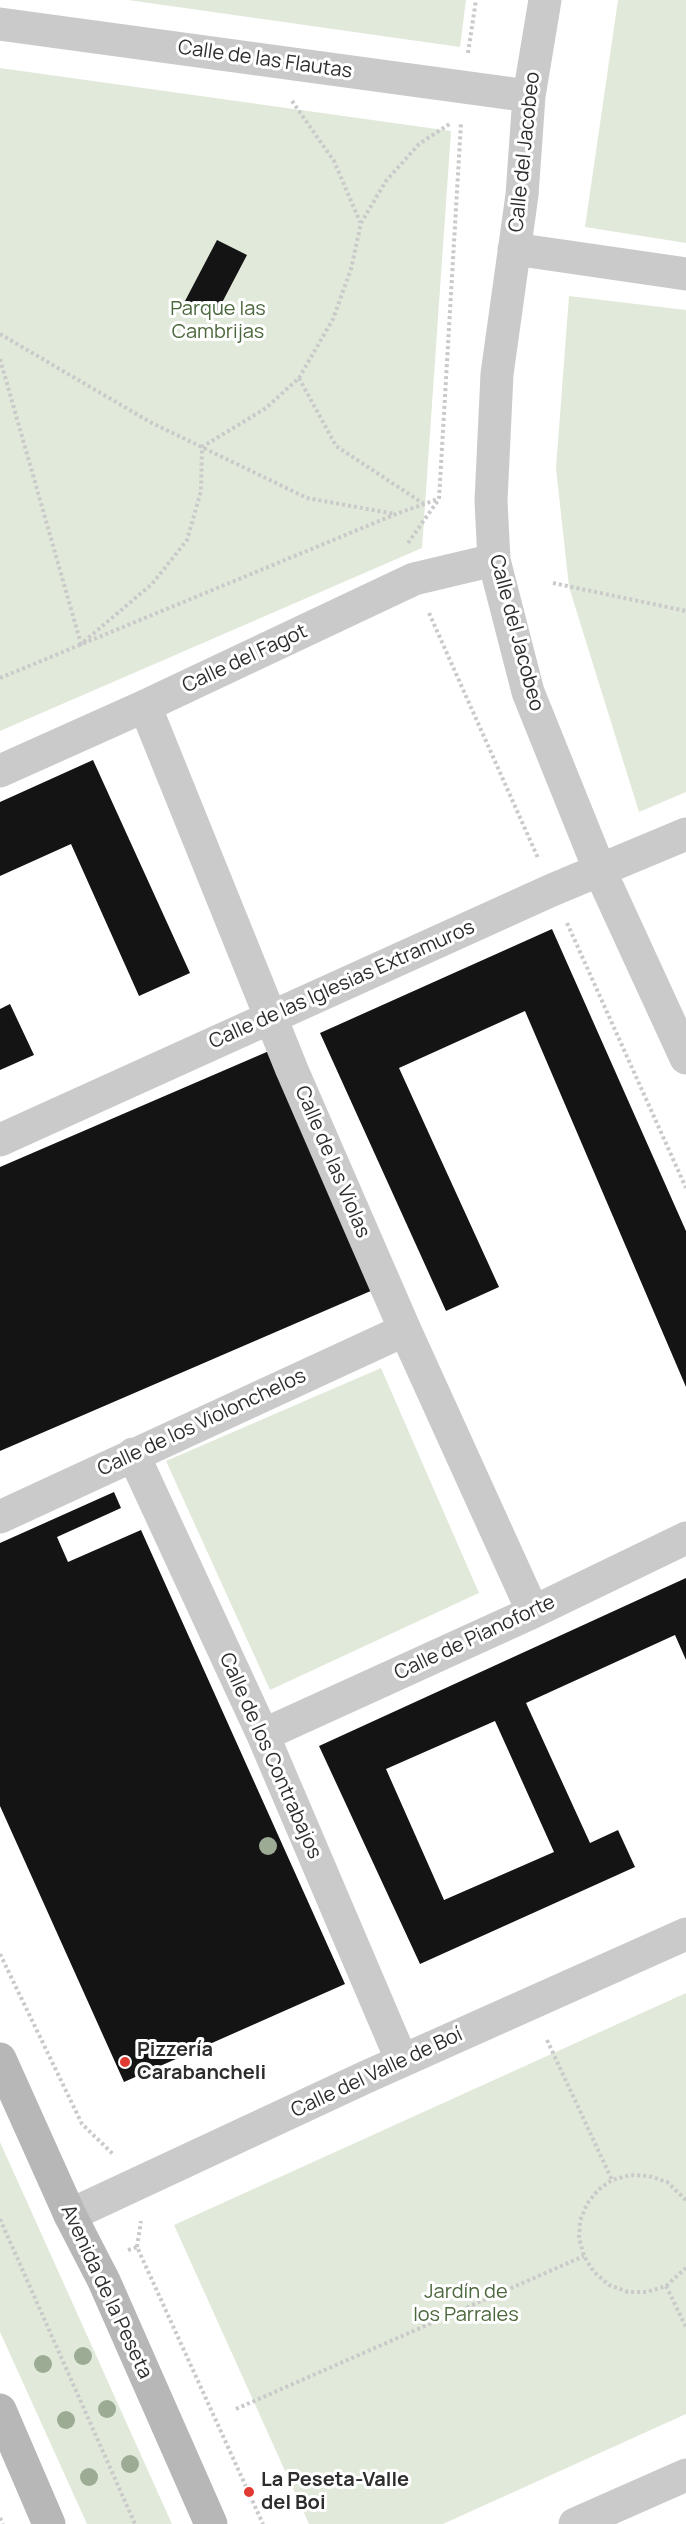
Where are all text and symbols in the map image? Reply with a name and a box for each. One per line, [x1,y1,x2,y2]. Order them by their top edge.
street label: Calle de las Flautas [176,36,354,84]
street label: Calle del Jacobeo [505,71,545,233]
park label: Parque las Cambrijas [170,297,266,344]
street label: Calle del Jacobeo [484,552,548,714]
street label: Calle del Fagot [179,620,311,698]
street label: Calle de las Iglesias Extramuros [206,915,478,1055]
street label: Calle de las Violas [289,1082,375,1242]
street label: Calle de los Violonchelos [94,1364,310,1482]
street label: Calle de Pianoforte [391,1590,559,1686]
street label: Calle de los Contrabajos [214,1649,326,1863]
street label: Calle del Valle de Boí [288,2023,466,2123]
place label: Pizzería Carabancheli [137,2038,266,2085]
marker: Pizzería Carabancheli [118,2055,132,2069]
street label: Avenida de la Peseta [55,2201,157,2383]
park label: Jardín de los Parrales [413,2280,519,2327]
place label: La Peseta-Valle del Boi [261,2468,409,2515]
marker: La Peseta-Valle del Boi [242,2485,256,2499]

